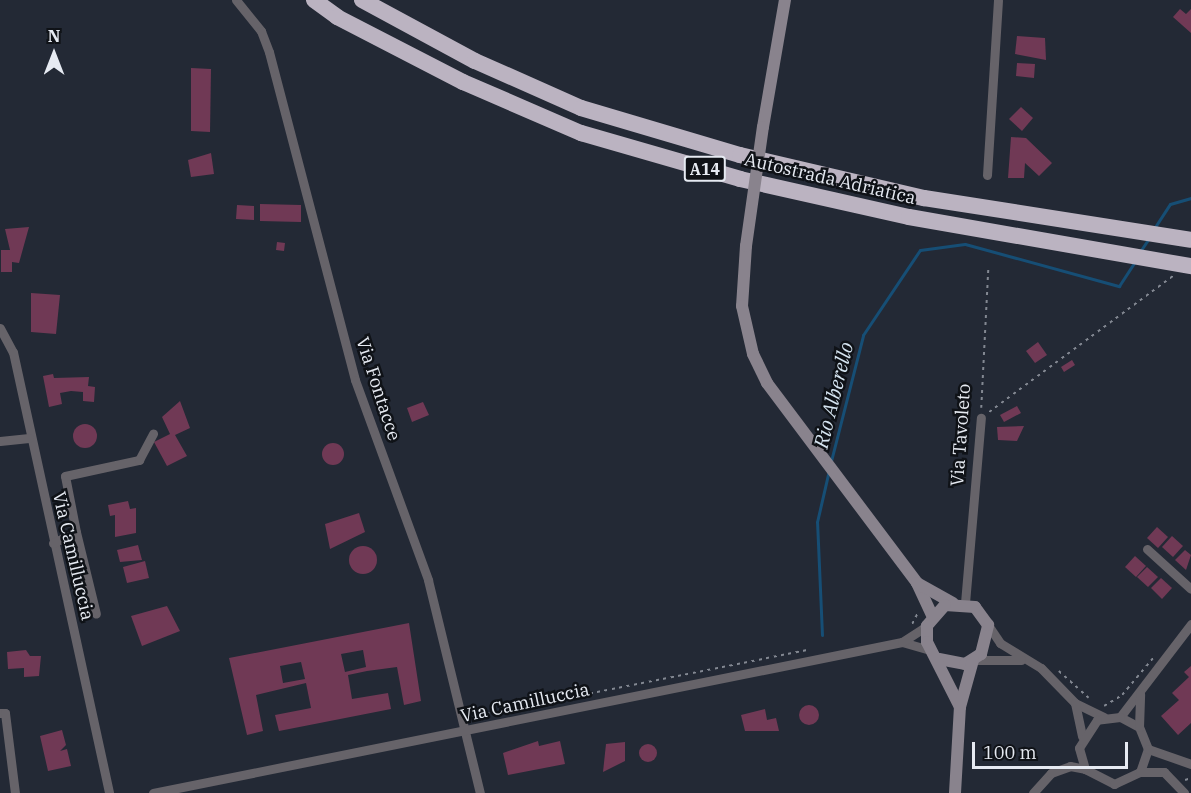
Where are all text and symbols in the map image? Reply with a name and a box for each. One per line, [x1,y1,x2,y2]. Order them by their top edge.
north arrow [24,24,84,84]
text: N [48,26,60,46]
street label: Autostrada Adriatica [742,149,918,209]
road number: A14 [682,156,728,182]
street label: Via Fontacce [351,335,405,443]
water label: Rio Alberello [808,339,858,451]
street label: Via Tavoleto [947,383,975,487]
street label: Via Camilluccia [48,490,98,622]
street label: Via Camilluccia [459,679,591,727]
scale bar [975,730,1131,768]
text: 100 m [983,741,1037,764]

